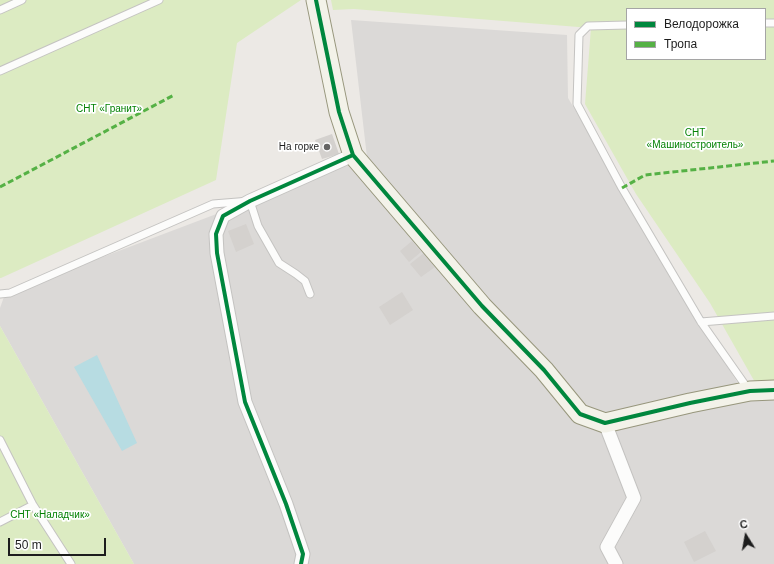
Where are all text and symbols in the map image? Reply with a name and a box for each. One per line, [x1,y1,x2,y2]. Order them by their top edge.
legend [626,8,766,60]
text: Велодорожка [664,17,739,31]
text: Тропа [664,37,697,51]
park label: СНТ «Гранит» [76,103,142,115]
park label: СНТ «Машиностроитель» [647,127,743,150]
place label: На горке [279,141,319,153]
marker: На горке [322,142,332,152]
park label: СНТ «Наладчик» [10,509,90,521]
north arrow [726,516,766,556]
text: С [739,518,749,531]
scale bar [10,530,108,556]
text: 50 m [15,538,42,552]

